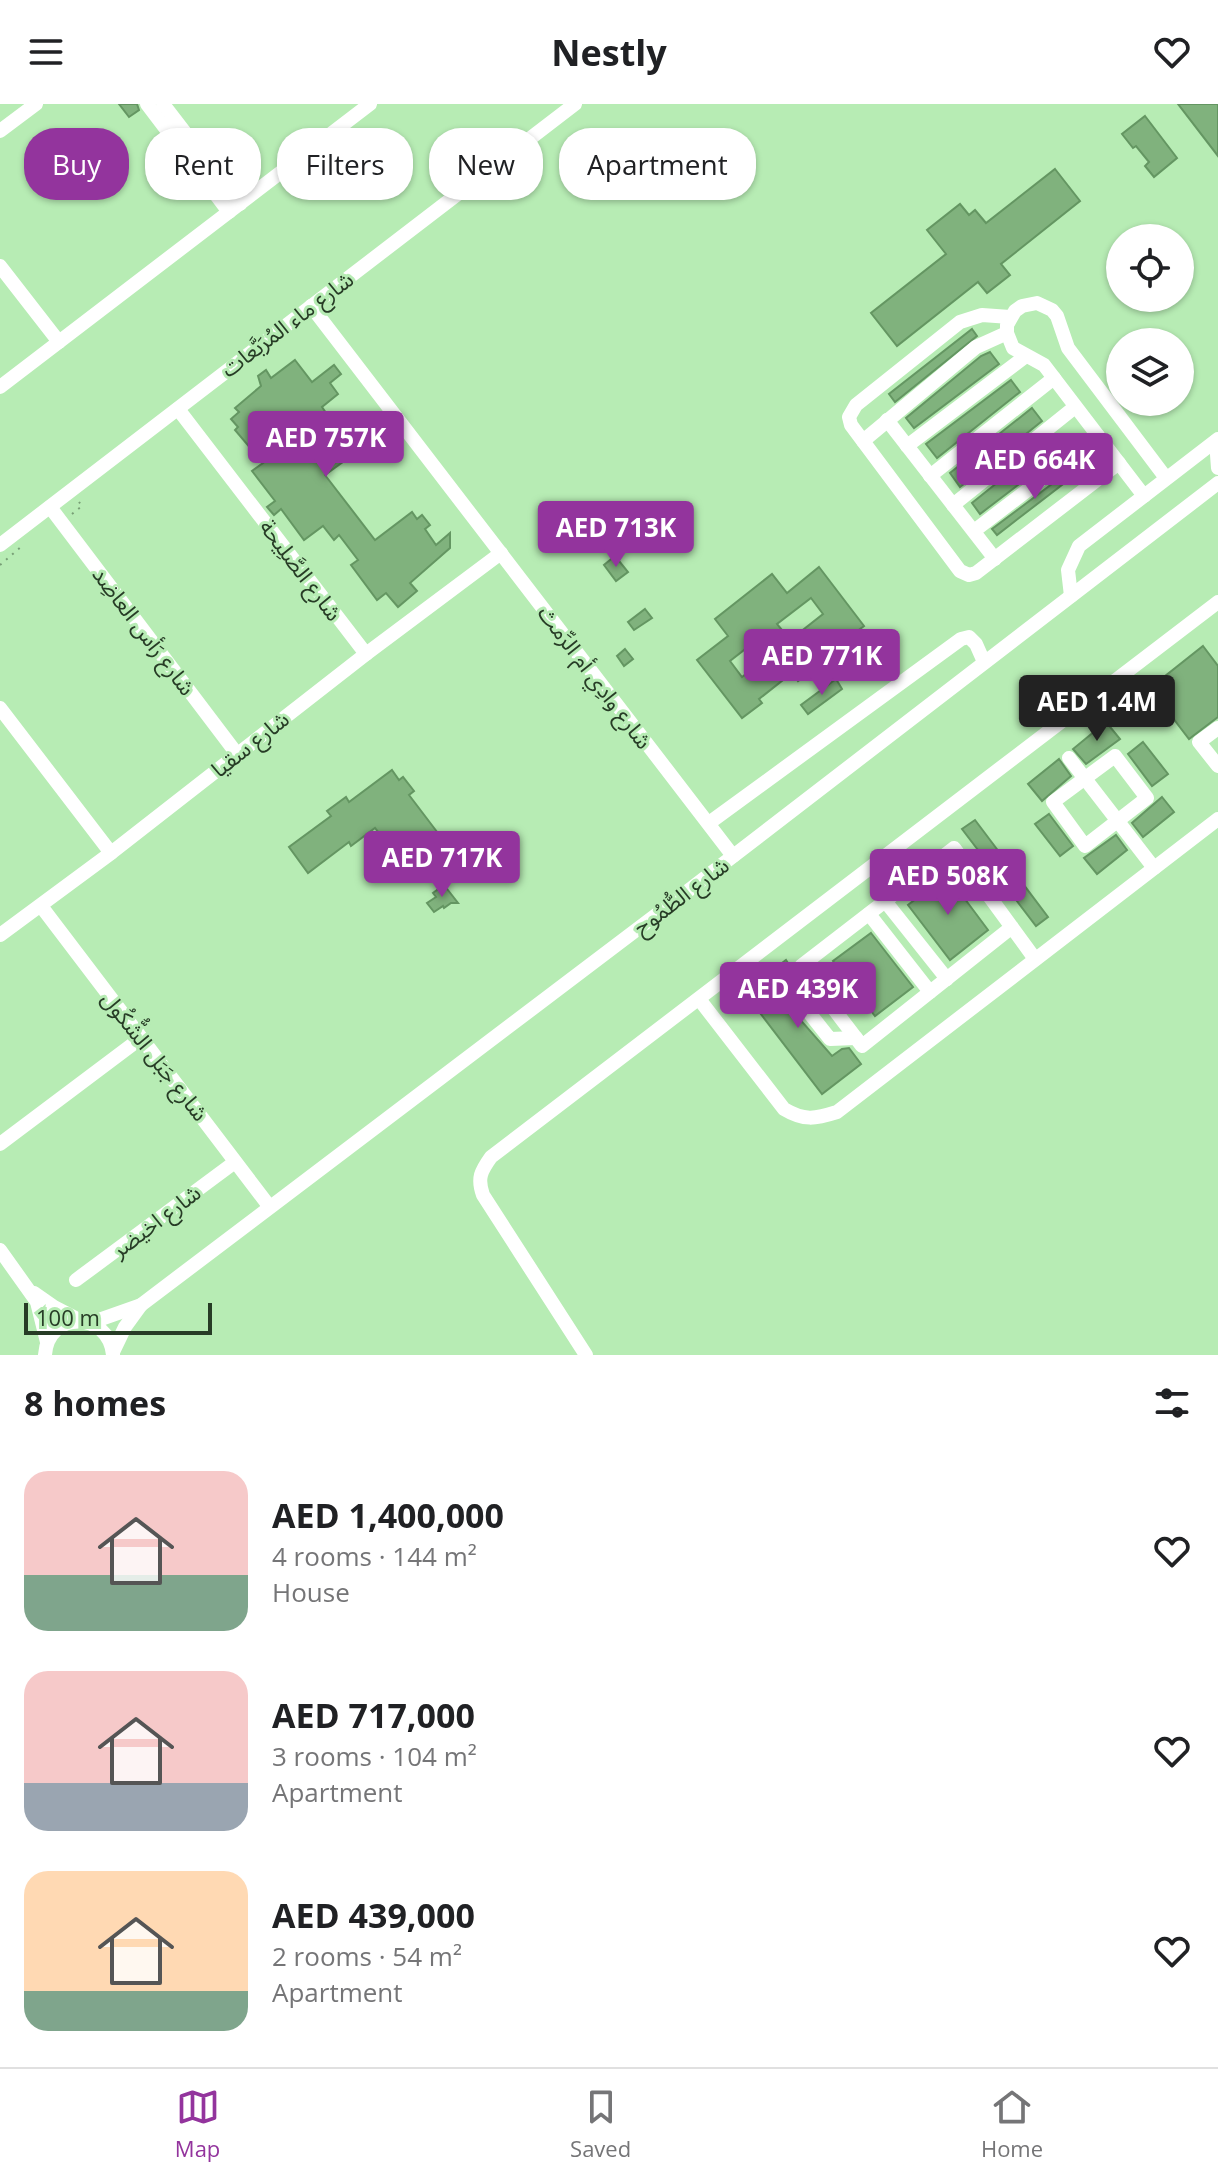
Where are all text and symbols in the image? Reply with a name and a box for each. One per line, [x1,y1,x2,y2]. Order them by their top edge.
text: Nestly [551,28,667,77]
icon: menu [24,30,68,74]
icon: heart [1150,30,1194,74]
chip: Buy [24,128,129,200]
chip: Rent [145,128,261,200]
chip: Filters [277,128,413,200]
chip: New [429,128,543,200]
chip: Apartment [559,128,756,200]
map controls [1106,224,1194,416]
button: locate [1106,224,1194,312]
street label: شارع ماء المُرَبَّعات [214,263,361,385]
button: layers [1106,328,1194,416]
pin: AED 757K [243,411,409,479]
text: AED 757K [266,419,386,455]
pin: AED 664K [952,433,1118,501]
text: AED 664K [975,441,1095,477]
pin: AED 713K [533,501,699,569]
text: AED 713K [556,509,676,545]
street label: شارع الصَّلِيحة [251,512,350,628]
street label: شارع رَأس العاضِد [84,560,203,703]
street label: شارع وادِي أم الرِّمث [529,598,660,756]
pin: AED 771K [739,629,905,697]
text: AED 771K [762,637,882,673]
pin: AED 1.4M [1014,675,1180,743]
text: AED 1.4M [1037,683,1157,719]
street label: شارع سقيا [204,703,296,786]
pin: AED 717K [359,831,525,899]
text: AED 717K [382,839,502,875]
street label: شارع الطُّمُوح [627,849,736,943]
pin: AED 508K [865,849,1031,917]
text: AED 508K [888,857,1008,893]
pin: AED 439K [715,962,881,1030]
text: AED 439K [738,970,858,1006]
street label: شارع جَبَل الشُّكُول [93,983,218,1128]
street label: شارع اخيضر [104,1177,208,1267]
scale bar [24,1299,212,1335]
text: 100 m [36,1302,100,1332]
text: 8 homes [24,1380,166,1426]
icon: filters [1150,1381,1194,1425]
text: AED 1,400,000 [272,1492,504,1538]
icon: home [88,1503,184,1599]
icon: heart [1150,1529,1194,1573]
text: 4 rooms · 144 m² [272,1538,477,1574]
text: House [272,1574,350,1610]
text: AED 717,000 [272,1692,475,1738]
icon: home [88,1703,184,1799]
icon: heart [1150,1729,1194,1773]
text: 3 rooms · 104 m² [272,1738,477,1774]
text: Apartment [272,1774,403,1810]
text: AED 439,000 [272,1892,475,1938]
icon: home [88,1903,184,1999]
icon: heart [1150,1929,1194,1973]
text: 2 rooms · 54 m² [272,1938,462,1974]
text: Apartment [272,1974,403,2010]
tab: Map [175,2085,220,2163]
tab: Saved [570,2085,631,2163]
tab: Home [981,2085,1043,2163]

